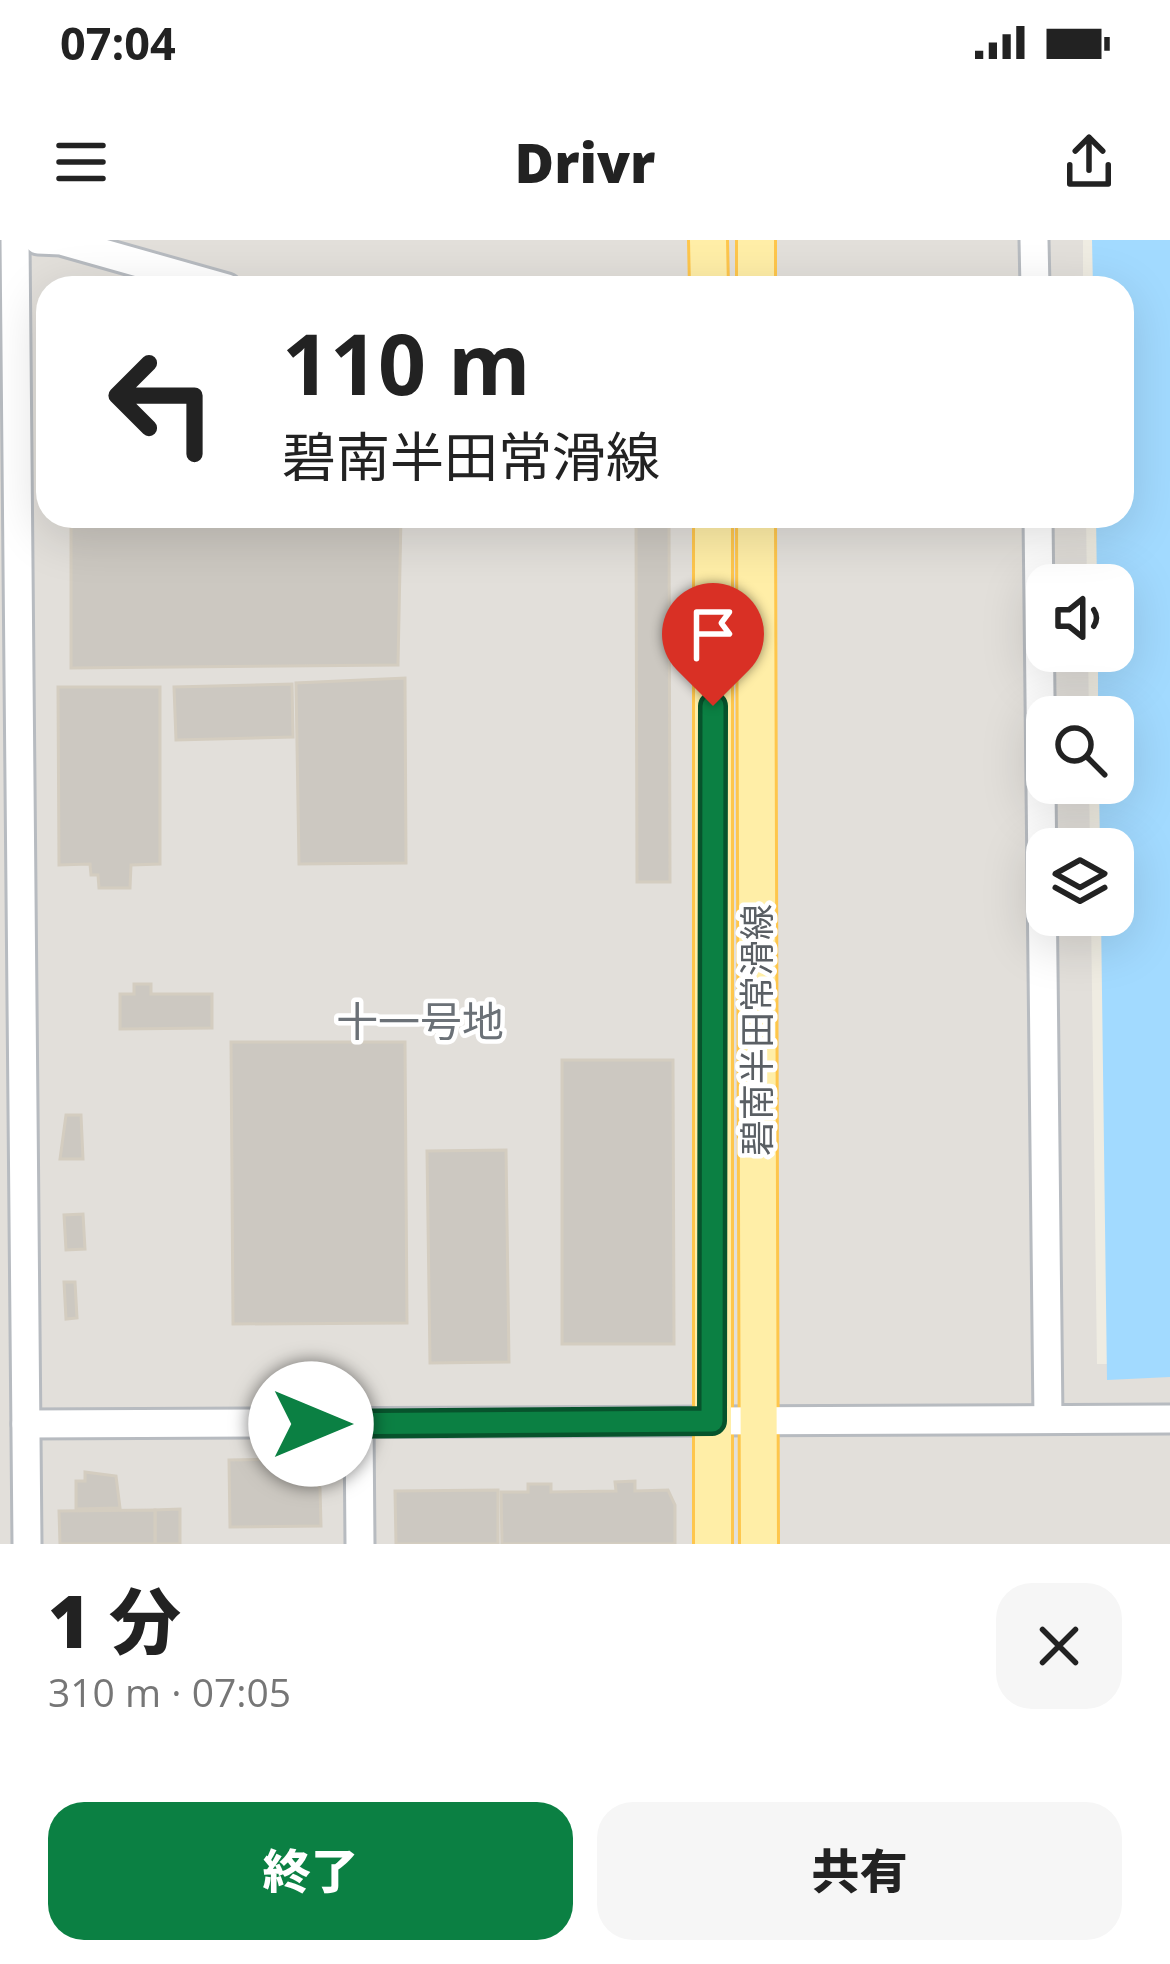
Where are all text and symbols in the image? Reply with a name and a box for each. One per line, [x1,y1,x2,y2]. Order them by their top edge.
text: 07:04 [60,12,176,73]
text: Drivr [515,125,655,199]
icon: menu [48,129,114,195]
icon: share [1056,129,1122,195]
text: 110 m [282,305,530,420]
icon: left [84,324,240,480]
text: 碧南半田常滑線 [282,419,660,493]
map controls [1026,564,1134,936]
button: sound [1026,564,1134,672]
pin [662,583,764,706]
icon: arrive [680,601,746,667]
button: search [1026,696,1134,804]
button: layers [1026,828,1134,936]
street label: 碧南半田常滑線 [732,904,781,1156]
district label: 十一号地 [336,992,504,1049]
position arrow [248,1361,374,1487]
text: 1 分 [48,1571,181,1669]
button: close [996,1583,1122,1709]
text: 310 m · 07:05 [48,1665,291,1718]
button: 終了 [48,1802,573,1940]
button: 共有 [597,1802,1122,1940]

